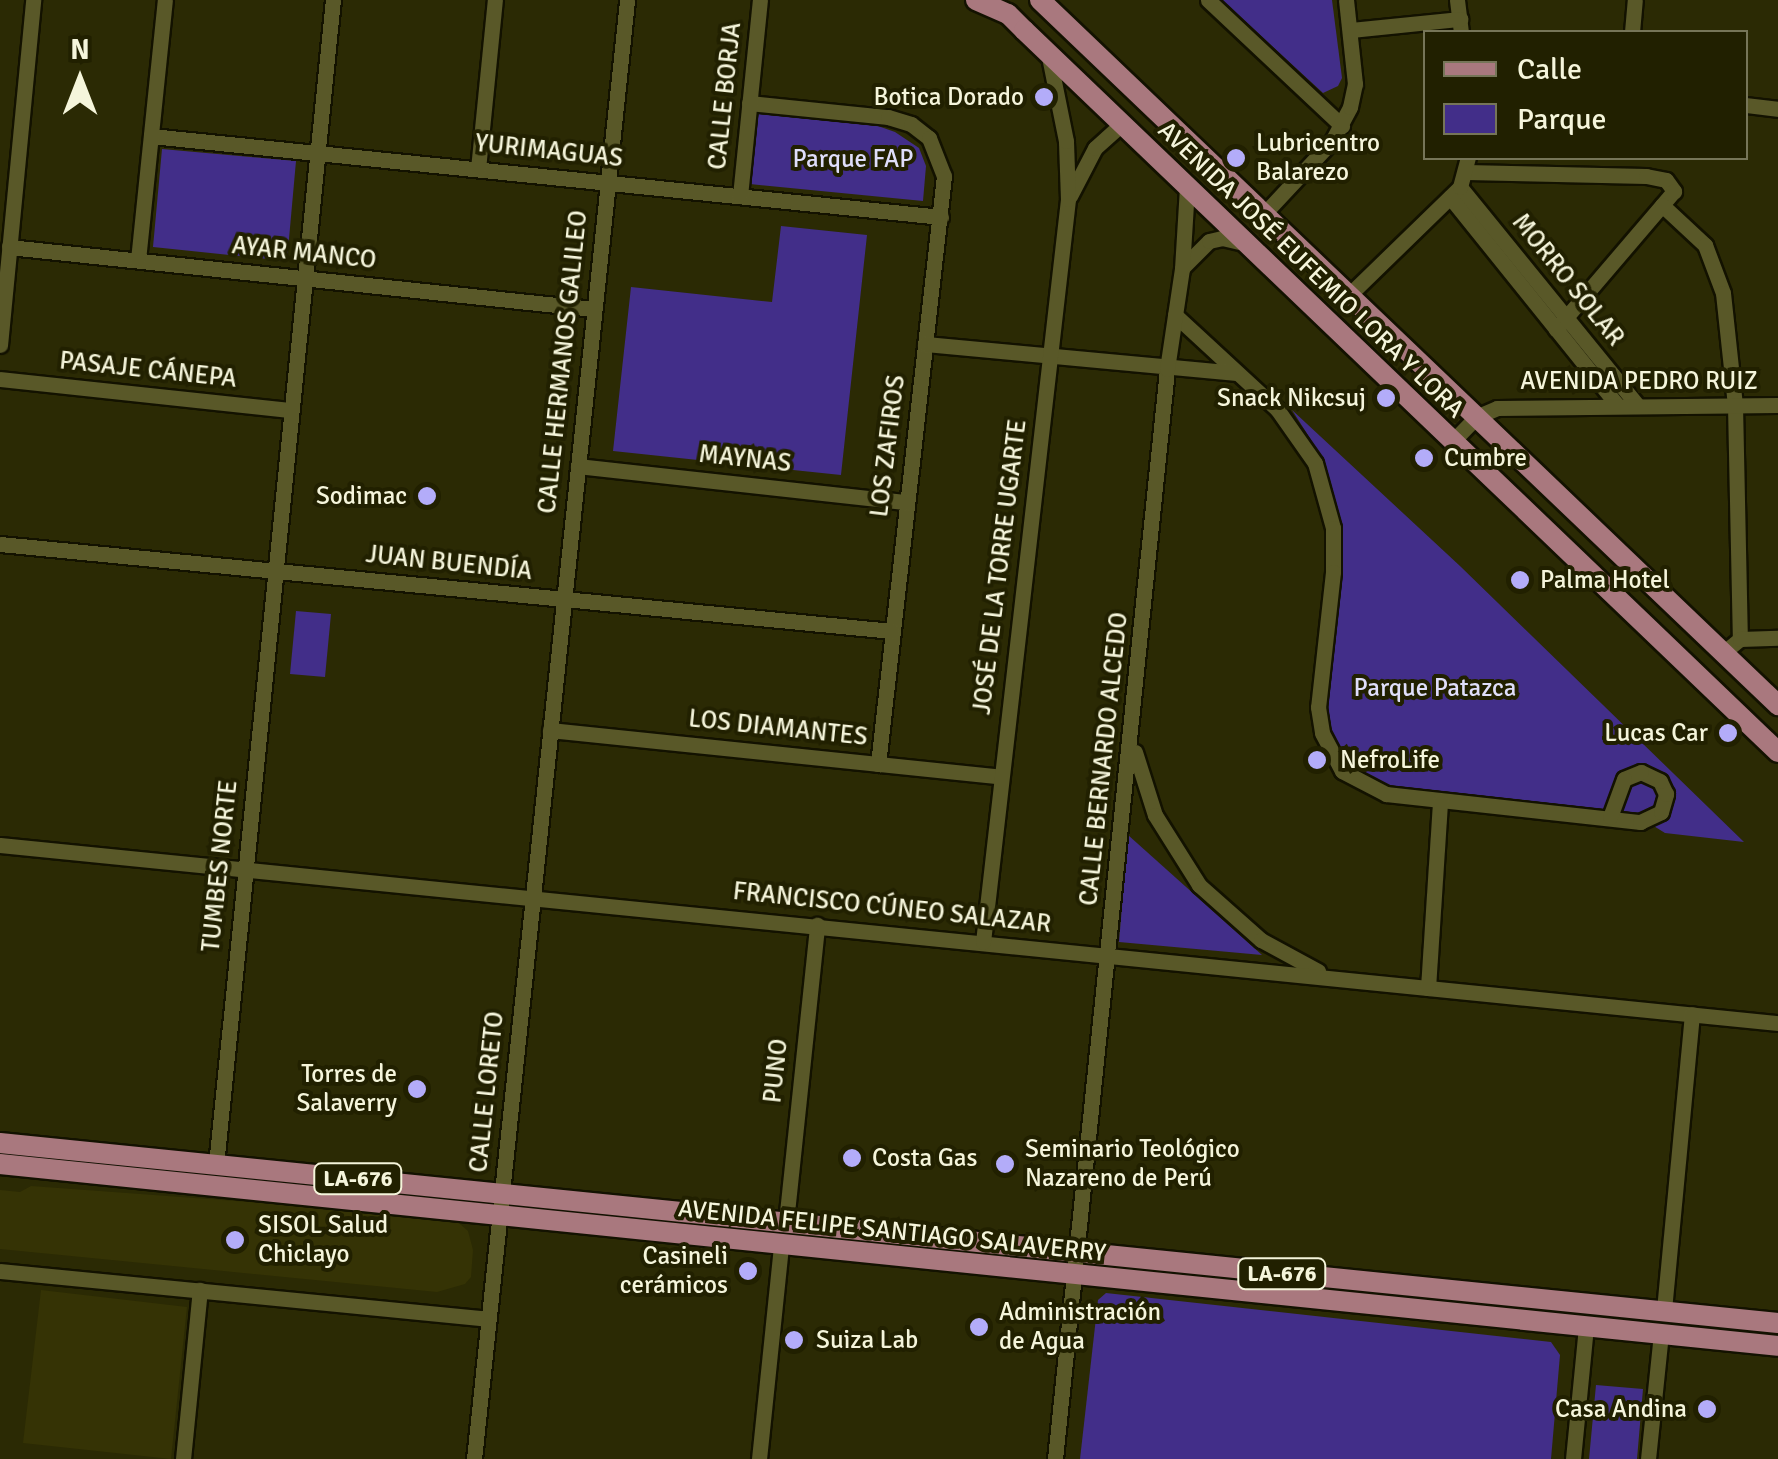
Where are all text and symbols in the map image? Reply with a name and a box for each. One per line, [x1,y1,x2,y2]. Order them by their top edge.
street label: CALLE BORJA [702,21,748,171]
north arrow [30,30,130,130]
legend [1423,30,1748,160]
text: N [70,33,90,67]
text: Calle [1517,51,1582,88]
place label: Botica Dorado [873,82,1024,112]
marker: Botica Dorado [1033,86,1055,108]
text: Parque [1517,101,1607,138]
street label: AVENIDA JOSÉ EUFEMIO LORA Y LORA [1152,115,1470,425]
street label: YURIMAGUAS [474,128,624,174]
place label: Lubricentro Balarezo [1256,129,1380,188]
park label: Parque FAP [792,144,914,174]
marker: Lubricentro Balarezo [1225,147,1247,169]
street label: MORRO SOLAR [1505,208,1631,352]
street label: CALLE HERMANOS GALILEO [532,209,594,515]
street label: AYAR MANCO [230,231,378,275]
street label: PASAJE CÁNEPA [58,346,238,394]
street label: AVENIDA PEDRO RUIZ [1520,366,1758,396]
street label: LOS ZAFIROS [864,373,912,519]
place label: Snack Nikcsuj [1217,383,1366,413]
marker: Snack Nikcsuj [1375,387,1397,409]
street label: JOSÉ DE LA TORRE UGARTE [967,418,1033,716]
street label: MAYNAS [697,439,793,479]
place label: Cumbre [1444,443,1527,473]
marker: Cumbre [1413,447,1435,469]
place label: Sodimac [316,481,407,511]
marker: Sodimac [416,485,438,507]
street label: JUAN BUENDÍA [364,539,534,587]
place label: Palma Hotel [1540,565,1670,595]
marker: Palma Hotel [1509,569,1531,591]
street label: CALLE BERNARDO ALCEDO [1074,611,1134,907]
park label: Parque Patazca [1354,673,1516,703]
street label: LOS DIAMANTES [687,704,869,752]
place label: Lucas Car [1604,718,1708,748]
marker: Lucas Car [1717,722,1739,744]
place label: NefroLife [1340,745,1440,775]
marker: NefroLife [1304,747,1330,773]
street label: TUMBES NORTE [196,779,244,953]
street label: FRANCISCO CÚNEO SALAZAR [731,876,1053,940]
street label: CALLE LORETO [464,1010,510,1174]
street label: PUNO [758,1037,794,1105]
place label: Torres de Salaverry [296,1060,397,1119]
marker: Torres de Salaverry [406,1078,428,1100]
place label: Seminario Teológico Nazareno de Perú [1025,1135,1240,1194]
place label: Costa Gas [872,1143,977,1173]
marker: Costa Gas [841,1147,863,1169]
marker: Seminario Teológico Nazareno de Perú [994,1153,1016,1175]
road number: LA-676 [313,1162,403,1196]
street label: AVENIDA FELIPE SANTIAGO SALAVERRY [677,1194,1107,1268]
place label: SISOL Salud Chiclayo [258,1211,388,1270]
marker: SISOL Salud Chiclayo [222,1227,248,1253]
place label: Casineli cerámicos [620,1242,728,1301]
road number: LA-676 [1237,1257,1327,1291]
marker: Casineli cerámicos [737,1260,759,1282]
place label: Administración de Agua [999,1298,1161,1357]
marker: Administración de Agua [968,1316,990,1338]
place label: Suiza Lab [816,1325,918,1355]
marker: Suiza Lab [781,1327,807,1353]
place label: Casa Andina [1555,1394,1687,1424]
marker: Casa Andina [1696,1398,1718,1420]

